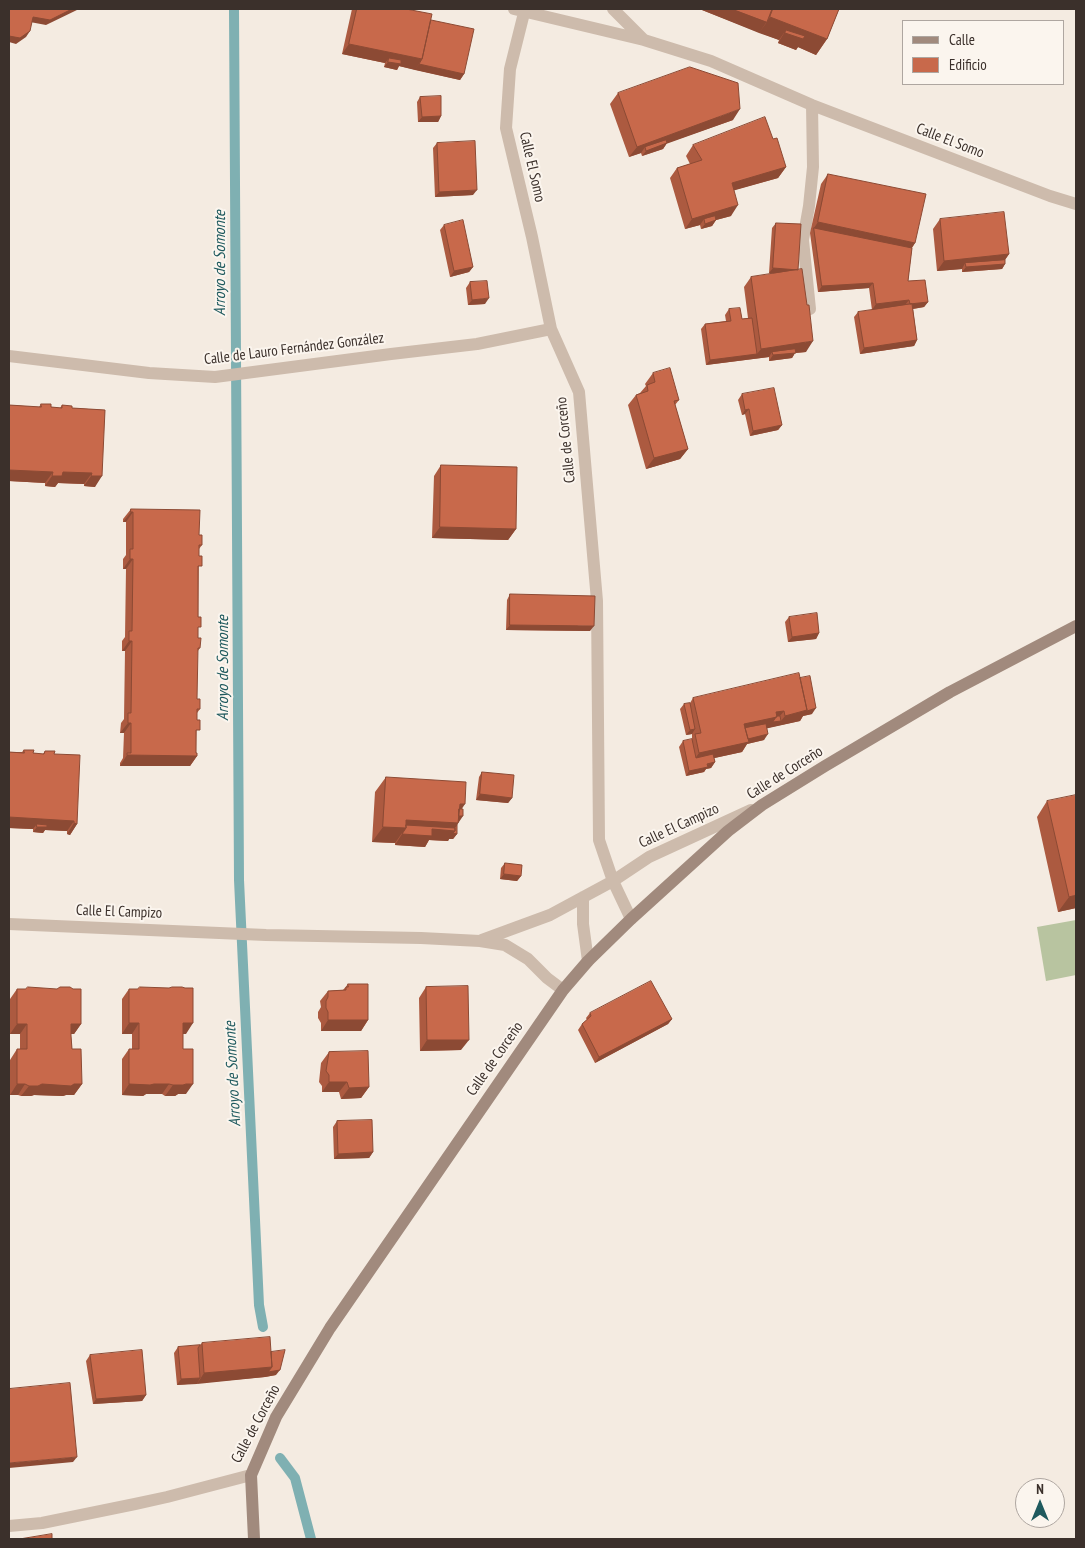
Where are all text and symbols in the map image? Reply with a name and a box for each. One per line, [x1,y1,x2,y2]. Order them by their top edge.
legend [902,20,1065,85]
text: Calle [949,30,975,49]
text: Edificio [949,55,987,74]
street label: Calle El Somo [913,120,987,162]
street label: Calle El Somo [515,130,549,204]
water label: Arroyo de Somonte [210,210,230,316]
street label: Calle de Lauro Fernández González [203,329,385,369]
street label: Calle de Corceño [553,396,579,484]
water label: Arroyo de Somonte [213,615,233,721]
street label: Calle de Corceño [744,743,826,803]
street label: Calle El Campizo [636,800,722,852]
street label: Calle El Campizo [76,902,162,922]
street label: Calle de Corceño [463,1018,527,1100]
water label: Arroyo de Somonte [221,1021,245,1127]
street label: Calle de Corceño [228,1382,284,1466]
north arrow [1015,1478,1065,1528]
text: N [1036,1480,1044,1498]

